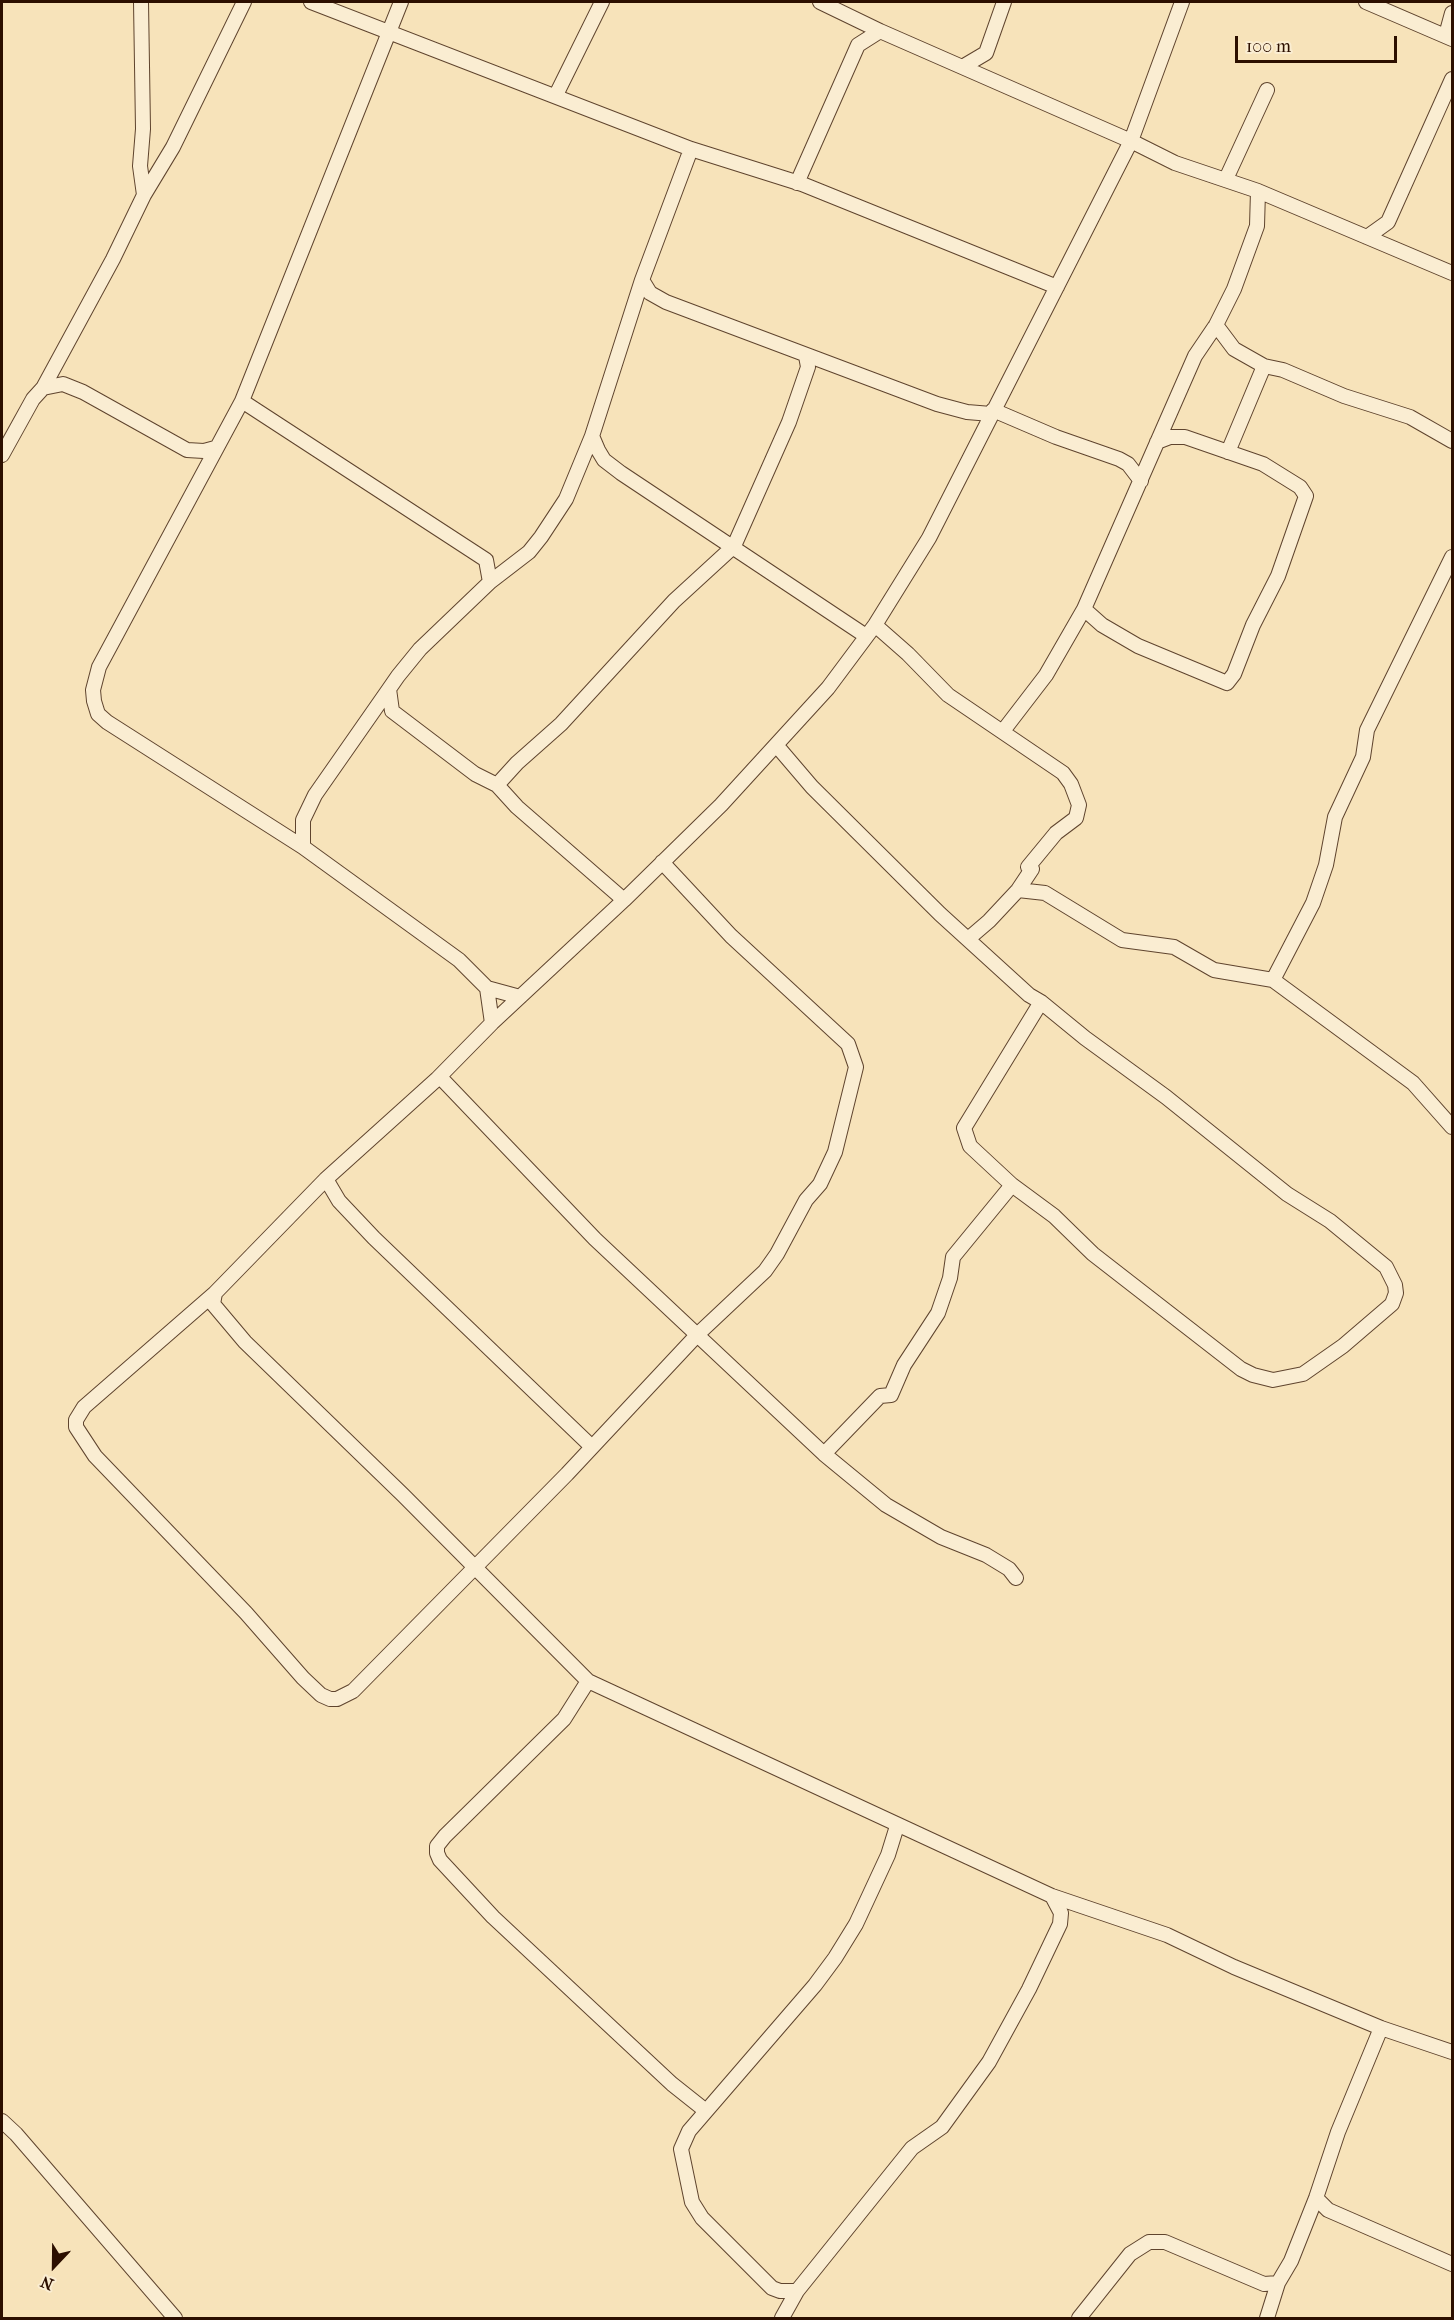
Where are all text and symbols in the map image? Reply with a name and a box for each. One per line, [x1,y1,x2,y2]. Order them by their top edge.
scale bar [1238,24,1400,62]
text: 100 m [1246,36,1291,57]
north arrow [24,2236,84,2296]
text: N [38,2272,56,2294]

